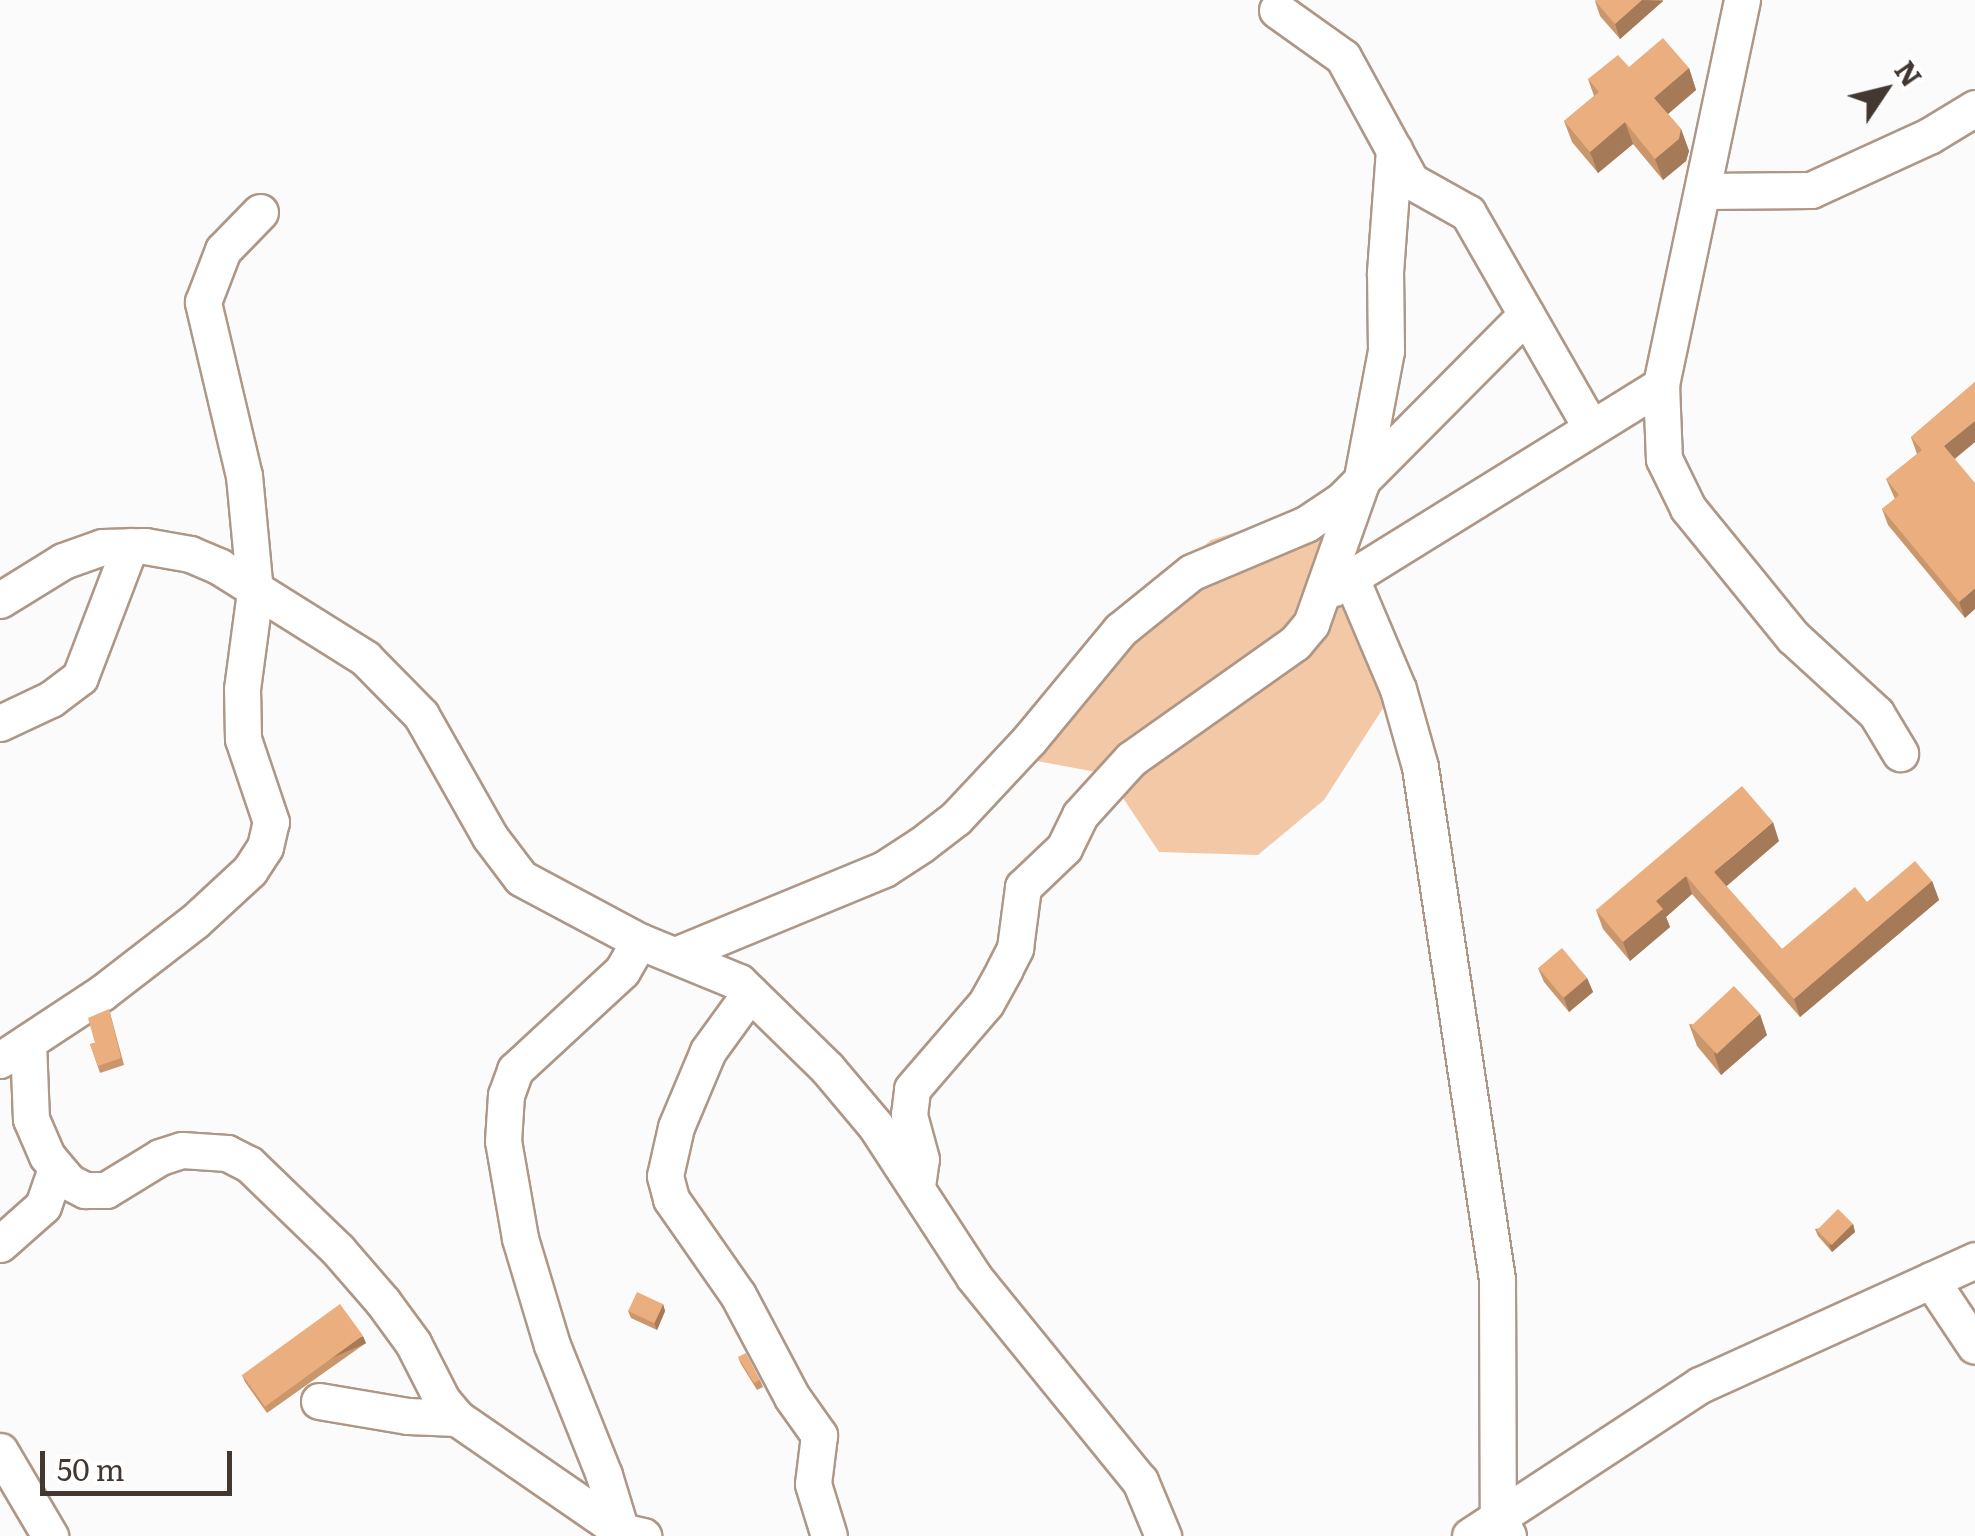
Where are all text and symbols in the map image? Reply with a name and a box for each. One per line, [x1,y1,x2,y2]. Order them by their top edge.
north arrow [1835,40,1935,140]
text: N [1886,51,1934,94]
scale bar [45,1431,238,1493]
text: 50 m [57,1446,125,1490]

